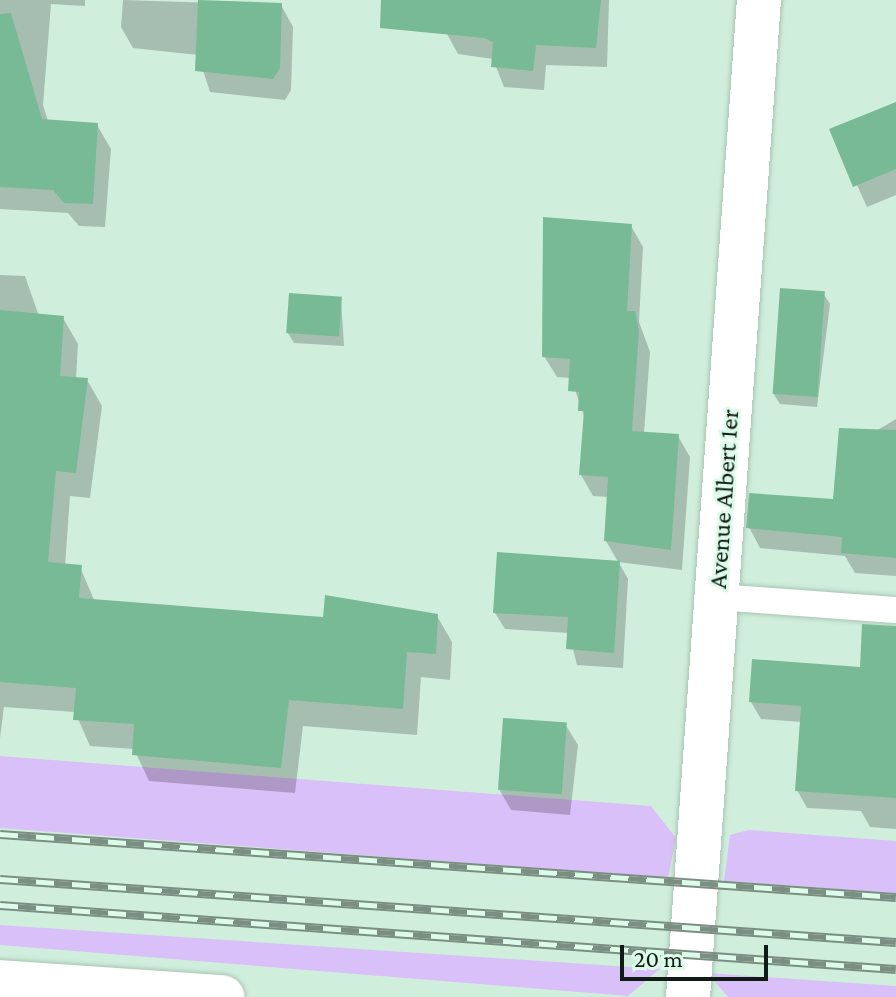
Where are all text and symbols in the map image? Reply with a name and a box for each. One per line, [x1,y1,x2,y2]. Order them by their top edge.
street label: Avenue Albert 1er [702,408,746,590]
scale bar [624,929,772,979]
text: 20 m [634,945,683,972]

